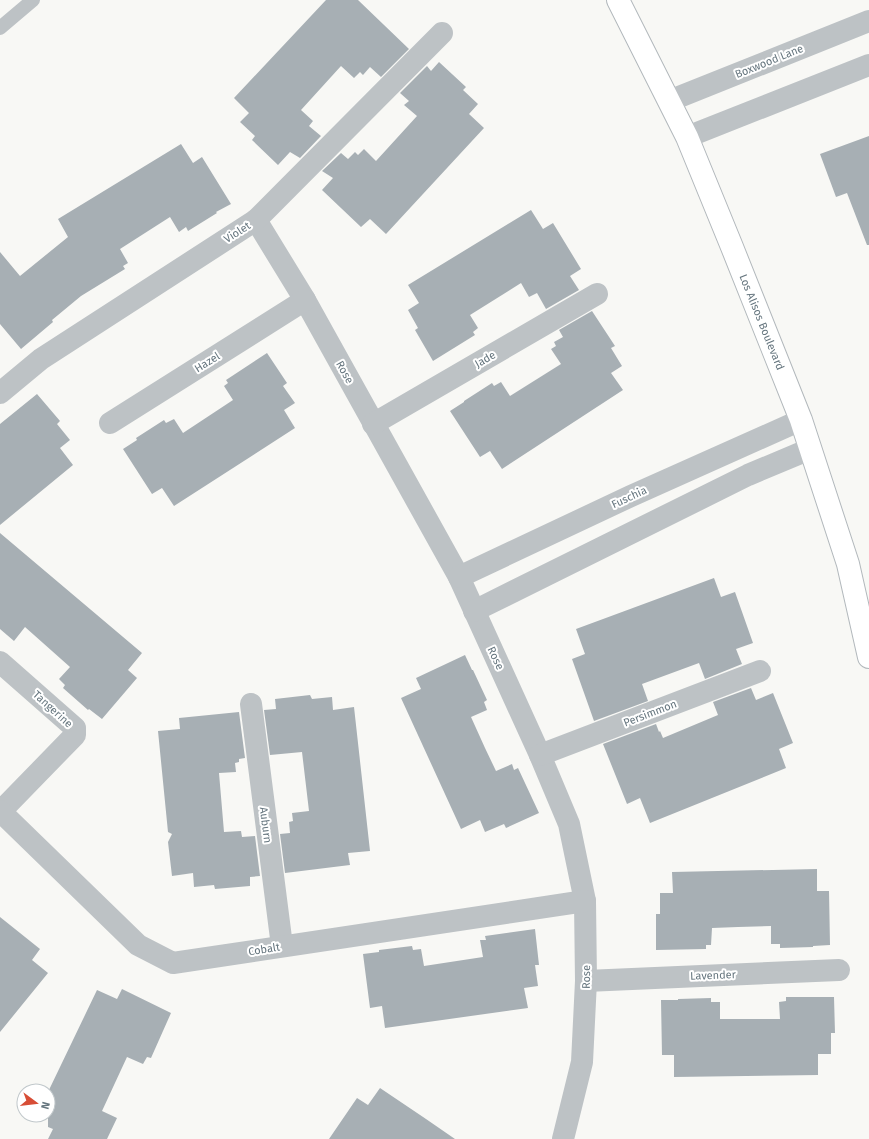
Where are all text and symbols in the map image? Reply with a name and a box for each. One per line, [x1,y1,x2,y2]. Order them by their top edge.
street label: Boxwood Lane [733,42,805,81]
street label: Violet [222,219,253,246]
street label: Los Alisos Boulevard [736,272,787,372]
street label: Jade [473,348,498,371]
street label: Hazel [192,350,222,375]
street label: Rose [333,359,356,386]
street label: Fuschia [610,484,649,511]
street label: Rose [485,645,507,672]
street label: Tangerine [30,688,75,731]
street label: Persimmon [622,697,679,730]
street label: Auburn [257,806,274,844]
street label: Cobalt [247,941,281,958]
street label: Rose [580,965,593,989]
street label: Lavender [690,968,737,983]
north arrow [16,1083,56,1123]
text: N [38,1100,52,1111]

